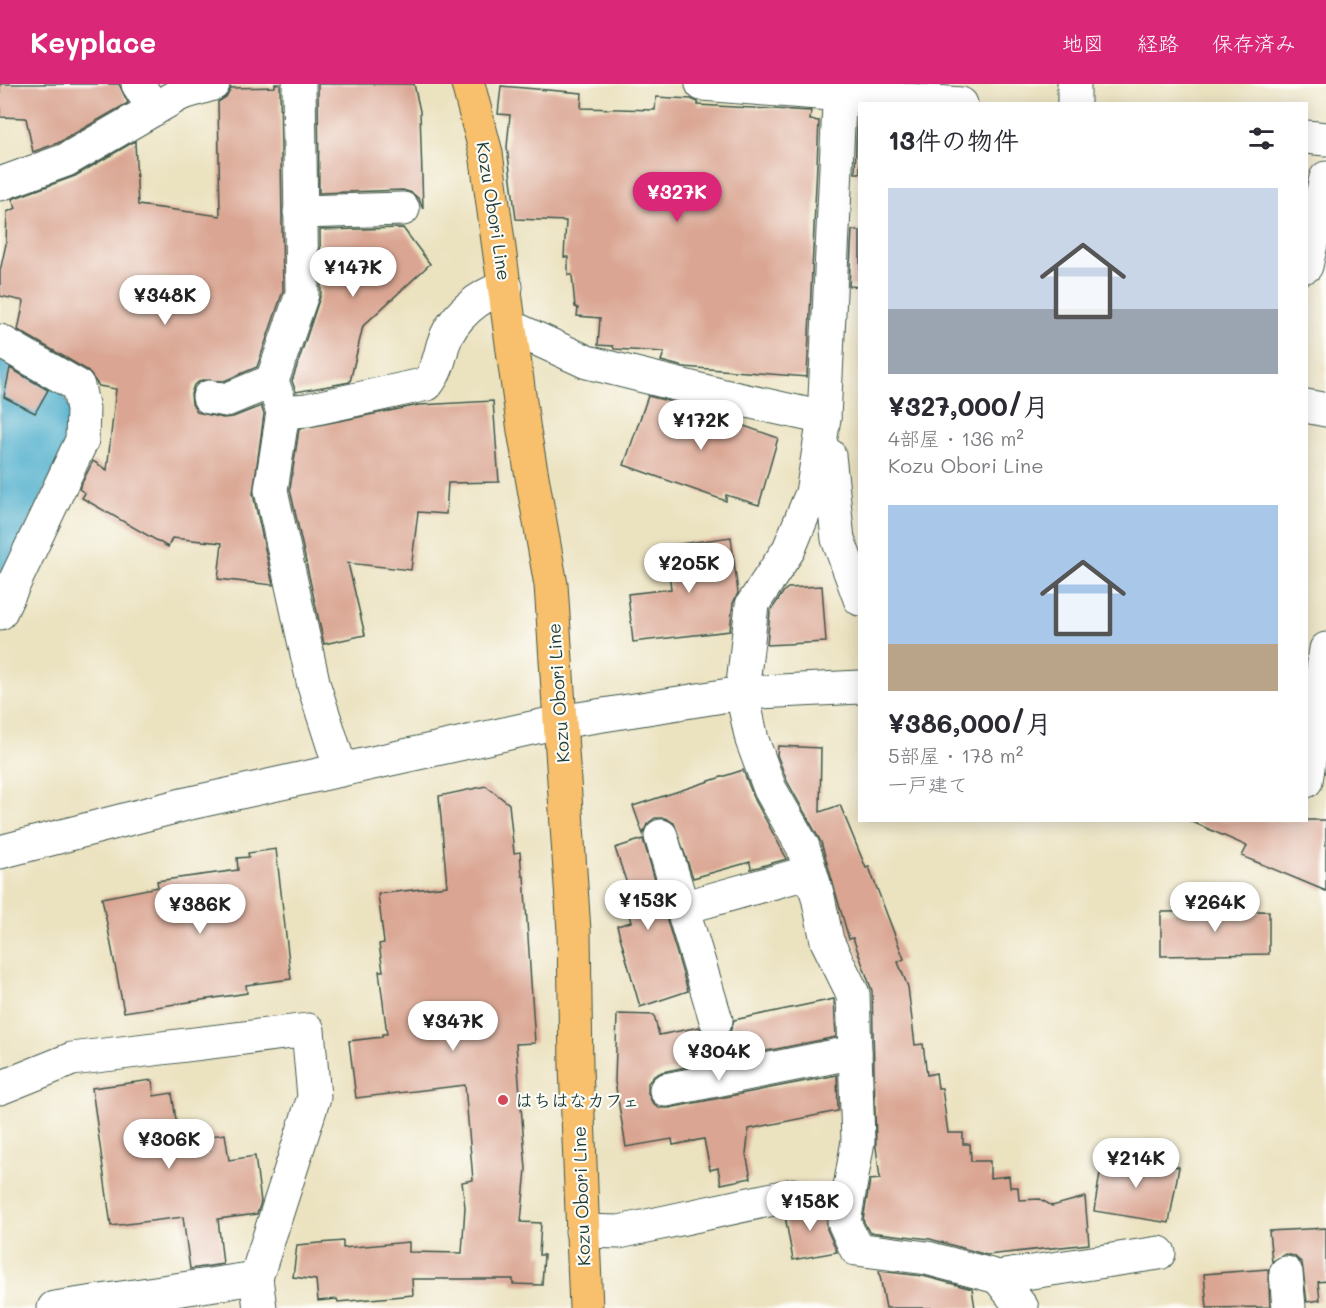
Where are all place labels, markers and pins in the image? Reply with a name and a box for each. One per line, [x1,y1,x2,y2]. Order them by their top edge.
pin: ¥327K [635,172,719,223]
pin: ¥147K [311,247,395,298]
pin: ¥348K [123,275,207,326]
pin: ¥172K [659,400,743,451]
pin: ¥205K [647,543,731,594]
pin: ¥153K [606,880,690,931]
pin: ¥264K [1173,882,1257,933]
pin: ¥386K [158,884,242,935]
pin: ¥347K [411,1001,495,1052]
pin: ¥304K [677,1031,761,1082]
place label: はちはなカフェ [515,1088,640,1112]
marker: はちはなカフェ [496,1093,510,1107]
pin: ¥306K [127,1119,211,1170]
pin: ¥214K [1094,1138,1178,1189]
pin: ¥158K [768,1181,852,1232]

